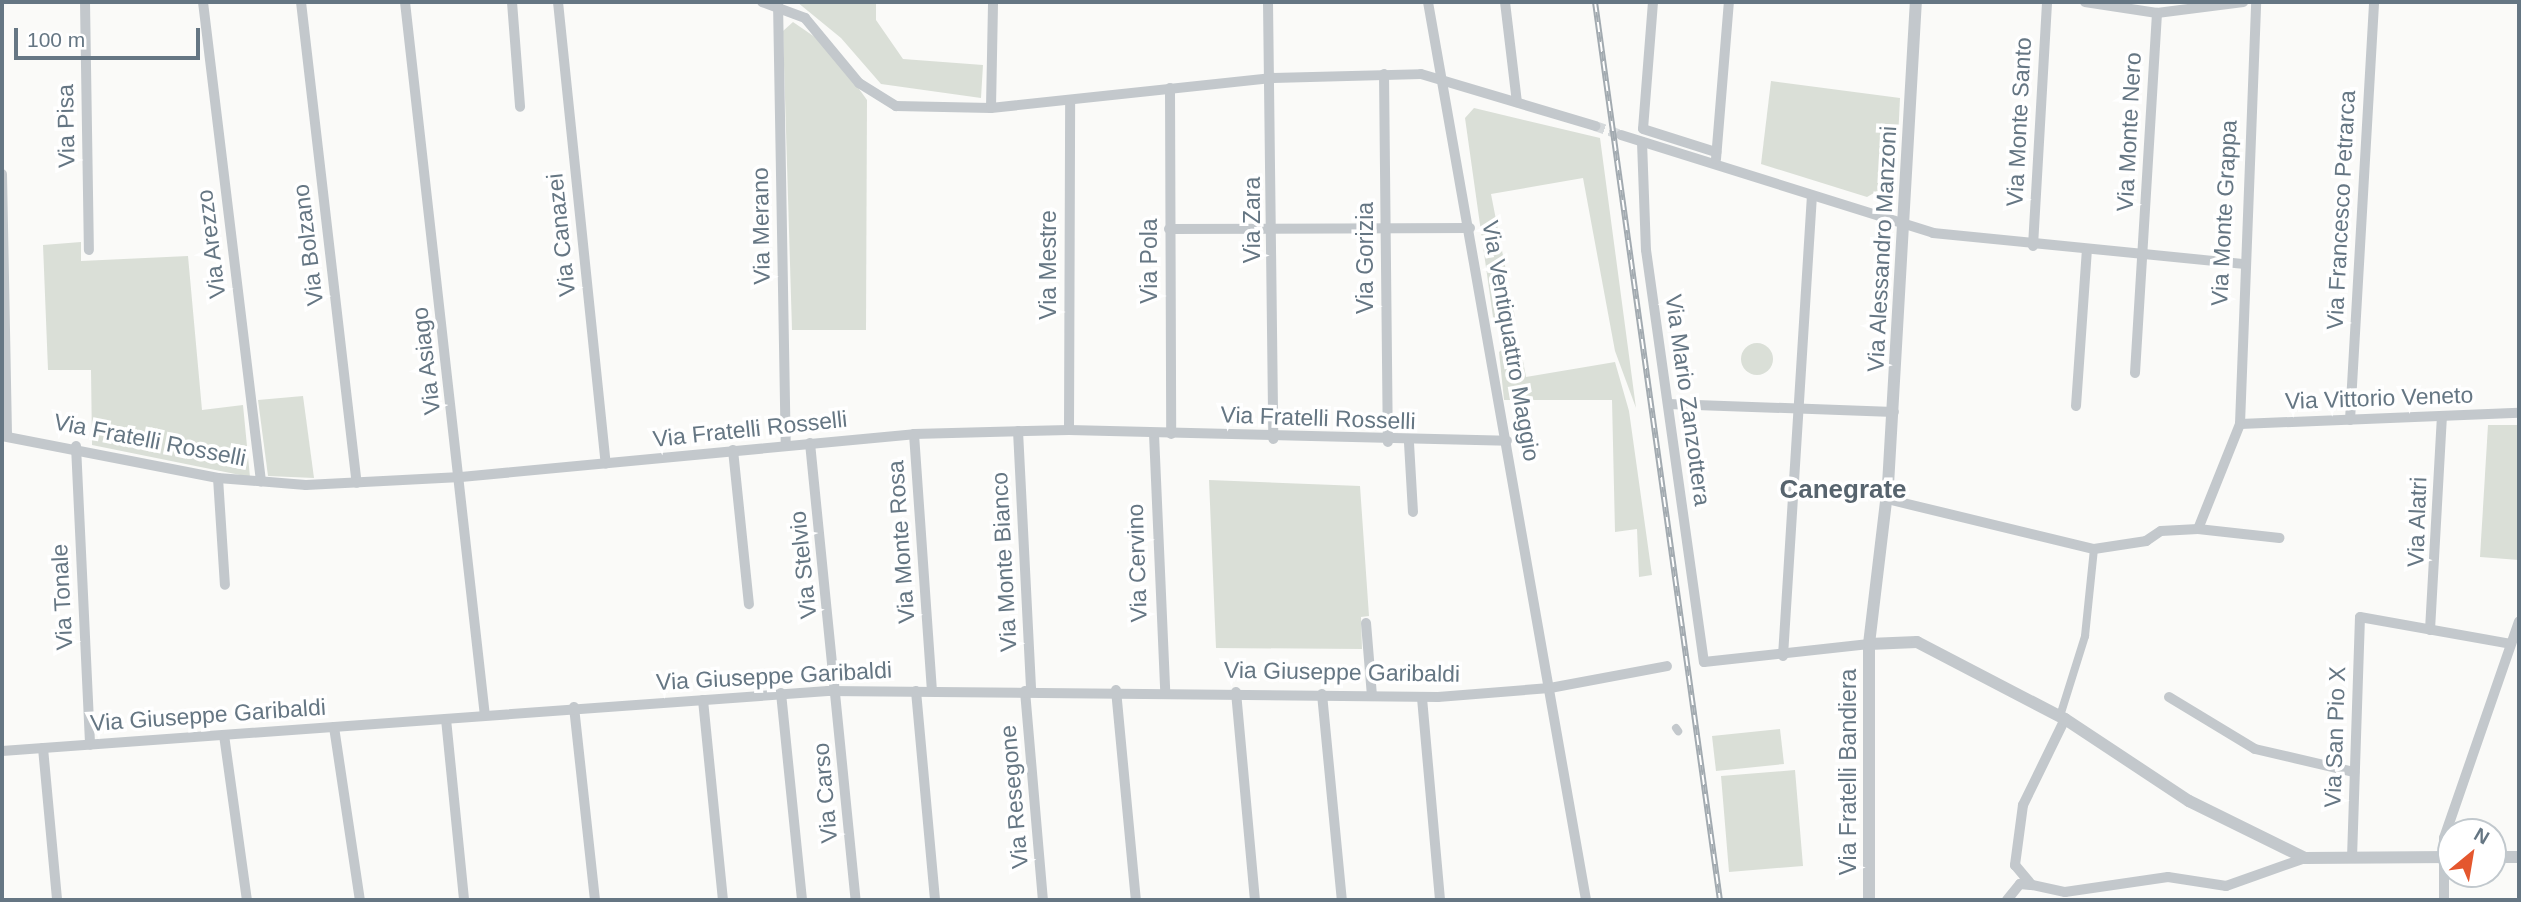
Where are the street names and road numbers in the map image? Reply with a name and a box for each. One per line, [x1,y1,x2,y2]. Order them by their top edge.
street label: Via Monte Santo [2001,37,2037,207]
street label: Via Monte Nero [2111,52,2147,212]
street label: Via Pisa [51,84,81,168]
street label: Via Francesco Petrarca [2321,89,2361,331]
street label: Via Monte Grappa [2205,119,2243,307]
street label: Via Alessandro Manzoni [1862,125,1902,373]
street label: Via Merano [746,167,776,285]
street label: Via Canazei [541,172,581,298]
street label: Via Zara [1238,177,1266,263]
street label: Via Bolzano [287,183,329,307]
street label: Via Arezzo [191,187,231,301]
street label: Via Gorizia [1351,202,1379,314]
street label: Via Mestre [1034,210,1062,320]
street label: Via Pola [1135,218,1163,304]
street label: Via Ventiquattro Maggio [1476,219,1546,463]
street label: Via Mario Zanzottera [1660,293,1716,507]
street label: Via Asiago [406,305,446,417]
street label: Via Vittorio Veneto [2284,381,2474,415]
street label: Via Fratelli Rosselli [1220,401,1416,435]
street label: Via Fratelli Rosselli [652,405,848,453]
street label: Via Fratelli Rosselli [52,408,248,472]
street label: Via Monte Rosa [882,460,920,624]
street label: Via Monte Bianco [986,471,1022,653]
street label: Via Alatri [2402,476,2432,568]
street label: Via Cervino [1121,503,1153,623]
street label: Via Stelvio [784,510,822,620]
street label: Via Tonale [45,543,79,651]
street label: Via Giuseppe Garibaldi [655,656,893,696]
street label: Via Giuseppe Garibaldi [1224,656,1460,688]
street label: Via San Pio X [2319,666,2351,808]
street label: Via Fratelli Bandiera [1834,669,1862,875]
street label: Via Giuseppe Garibaldi [89,693,327,737]
street label: Via Resegone [994,724,1034,870]
street label: Via Carso [807,742,843,844]

